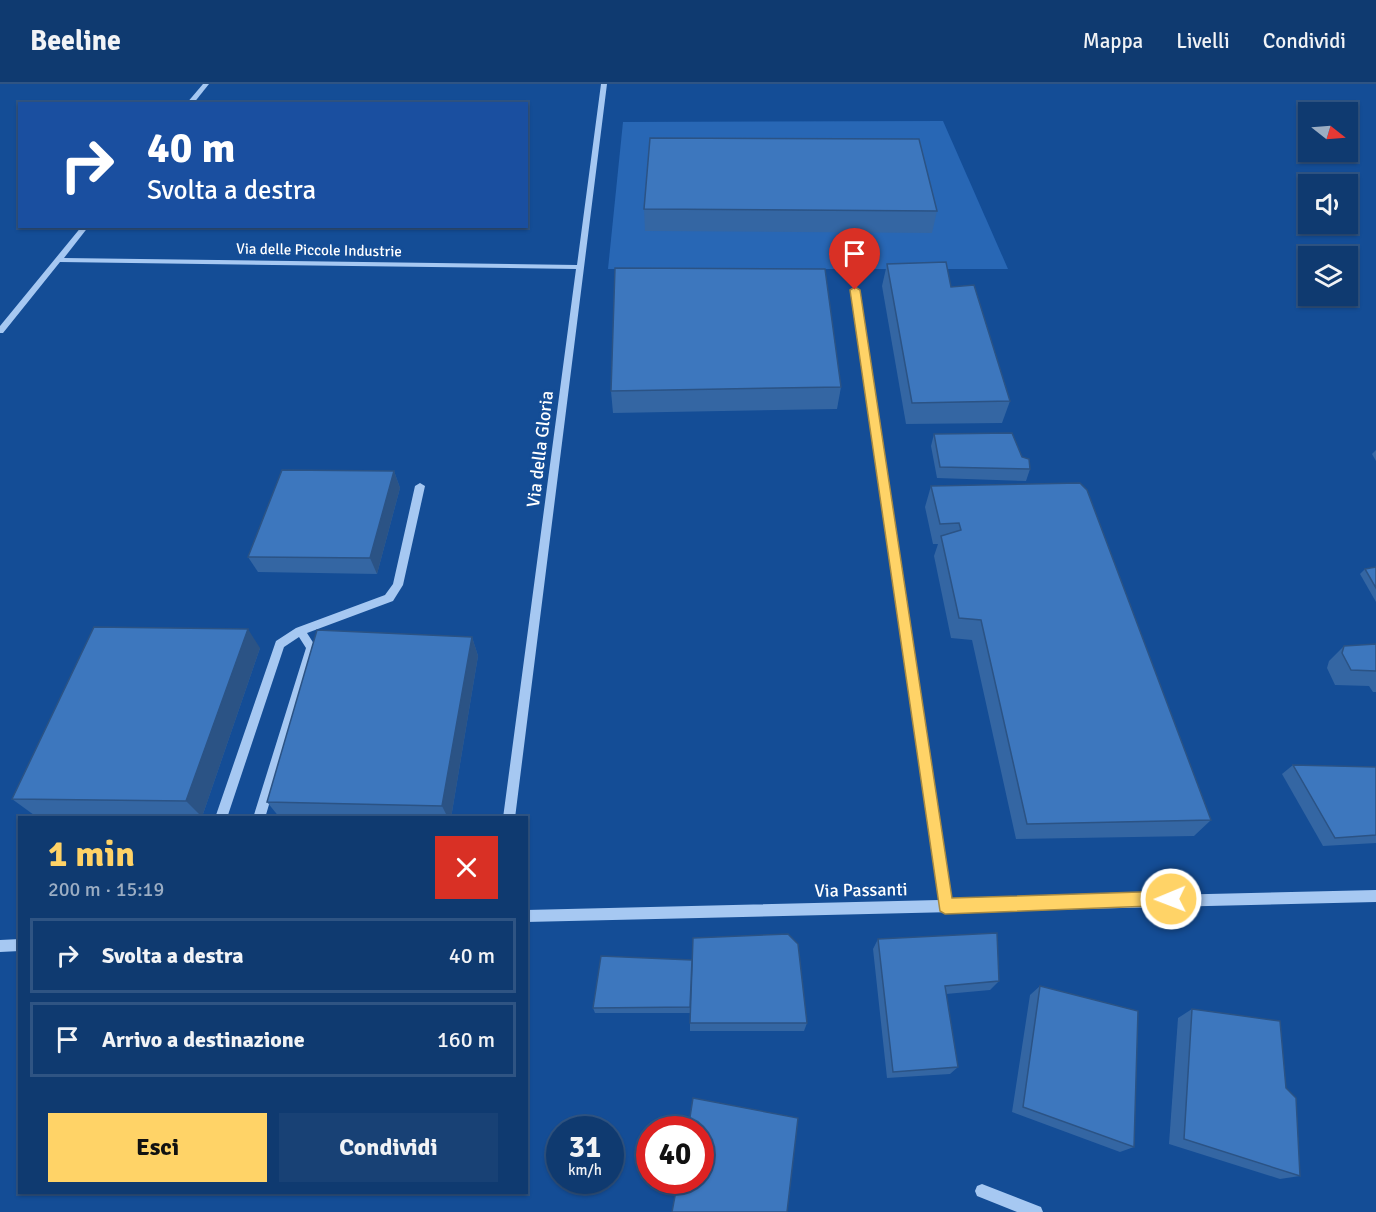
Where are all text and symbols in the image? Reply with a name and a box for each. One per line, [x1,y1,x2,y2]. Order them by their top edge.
text: Beeline [30,24,121,58]
text: Mappa [1083,28,1143,54]
text: Livelli [1176,28,1230,54]
text: Condividi [1263,28,1346,54]
north arrow [1298,102,1358,162]
map controls [1298,102,1358,306]
text: 40 m [147,123,236,174]
icon: right [48,126,126,204]
text: Svolta a destra [147,174,316,207]
button: sound [1298,174,1358,234]
pin [829,228,880,290]
icon: arrive [838,237,871,270]
street label: Via delle Piccole Industrie [236,240,402,260]
button: layers [1298,246,1358,306]
street label: Via della Gloria [522,389,558,509]
text: 1 min [48,832,135,877]
button: close [435,836,498,899]
position arrow [1139,867,1203,931]
text: 200 m · 15:19 [48,877,164,902]
street label: Via Passanti [814,878,908,902]
icon: right [51,939,84,972]
text: Svolta a destra [102,942,243,969]
text: 40 m [449,942,495,969]
icon: arrive [51,1023,84,1056]
text: Arrivo a destinazione [102,1026,305,1053]
text: 160 m [437,1026,495,1053]
button: Esci [48,1113,267,1182]
button: Condividi [279,1113,498,1182]
speed limit sign: 40 [636,1116,714,1194]
text: 31 [569,1129,601,1166]
text: km/h [568,1161,602,1179]

